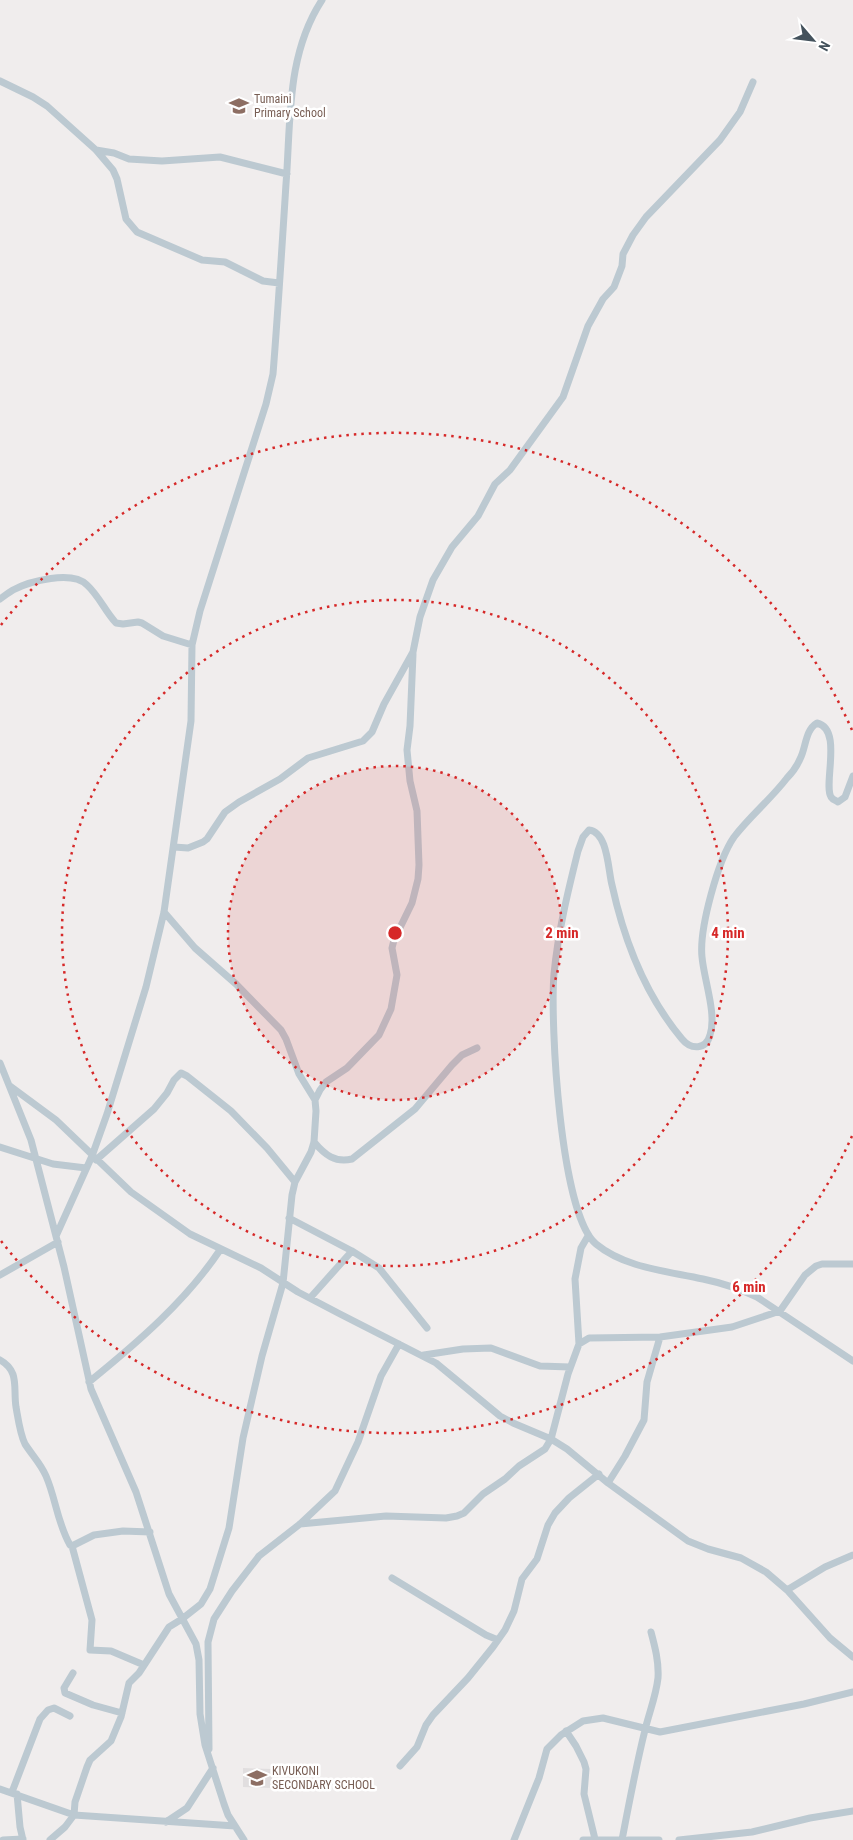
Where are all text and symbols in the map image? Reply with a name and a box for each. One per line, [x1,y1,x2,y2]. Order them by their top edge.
north arrow [788,15,838,65]
text: N [815,39,834,54]
place label: Tumaini Primary School [254,92,326,120]
school or university icon: Tumaini Primary School [228,95,250,117]
centre of rings [386,924,404,942]
text: 2 min [545,924,579,942]
text: 4 min [711,924,745,942]
text: 6 min [732,1278,766,1296]
place label: KIVUKONI SECONDARY SCHOOL [272,1764,375,1792]
school or university icon: KIVUKONI SECONDARY SCHOOL [246,1767,268,1789]

